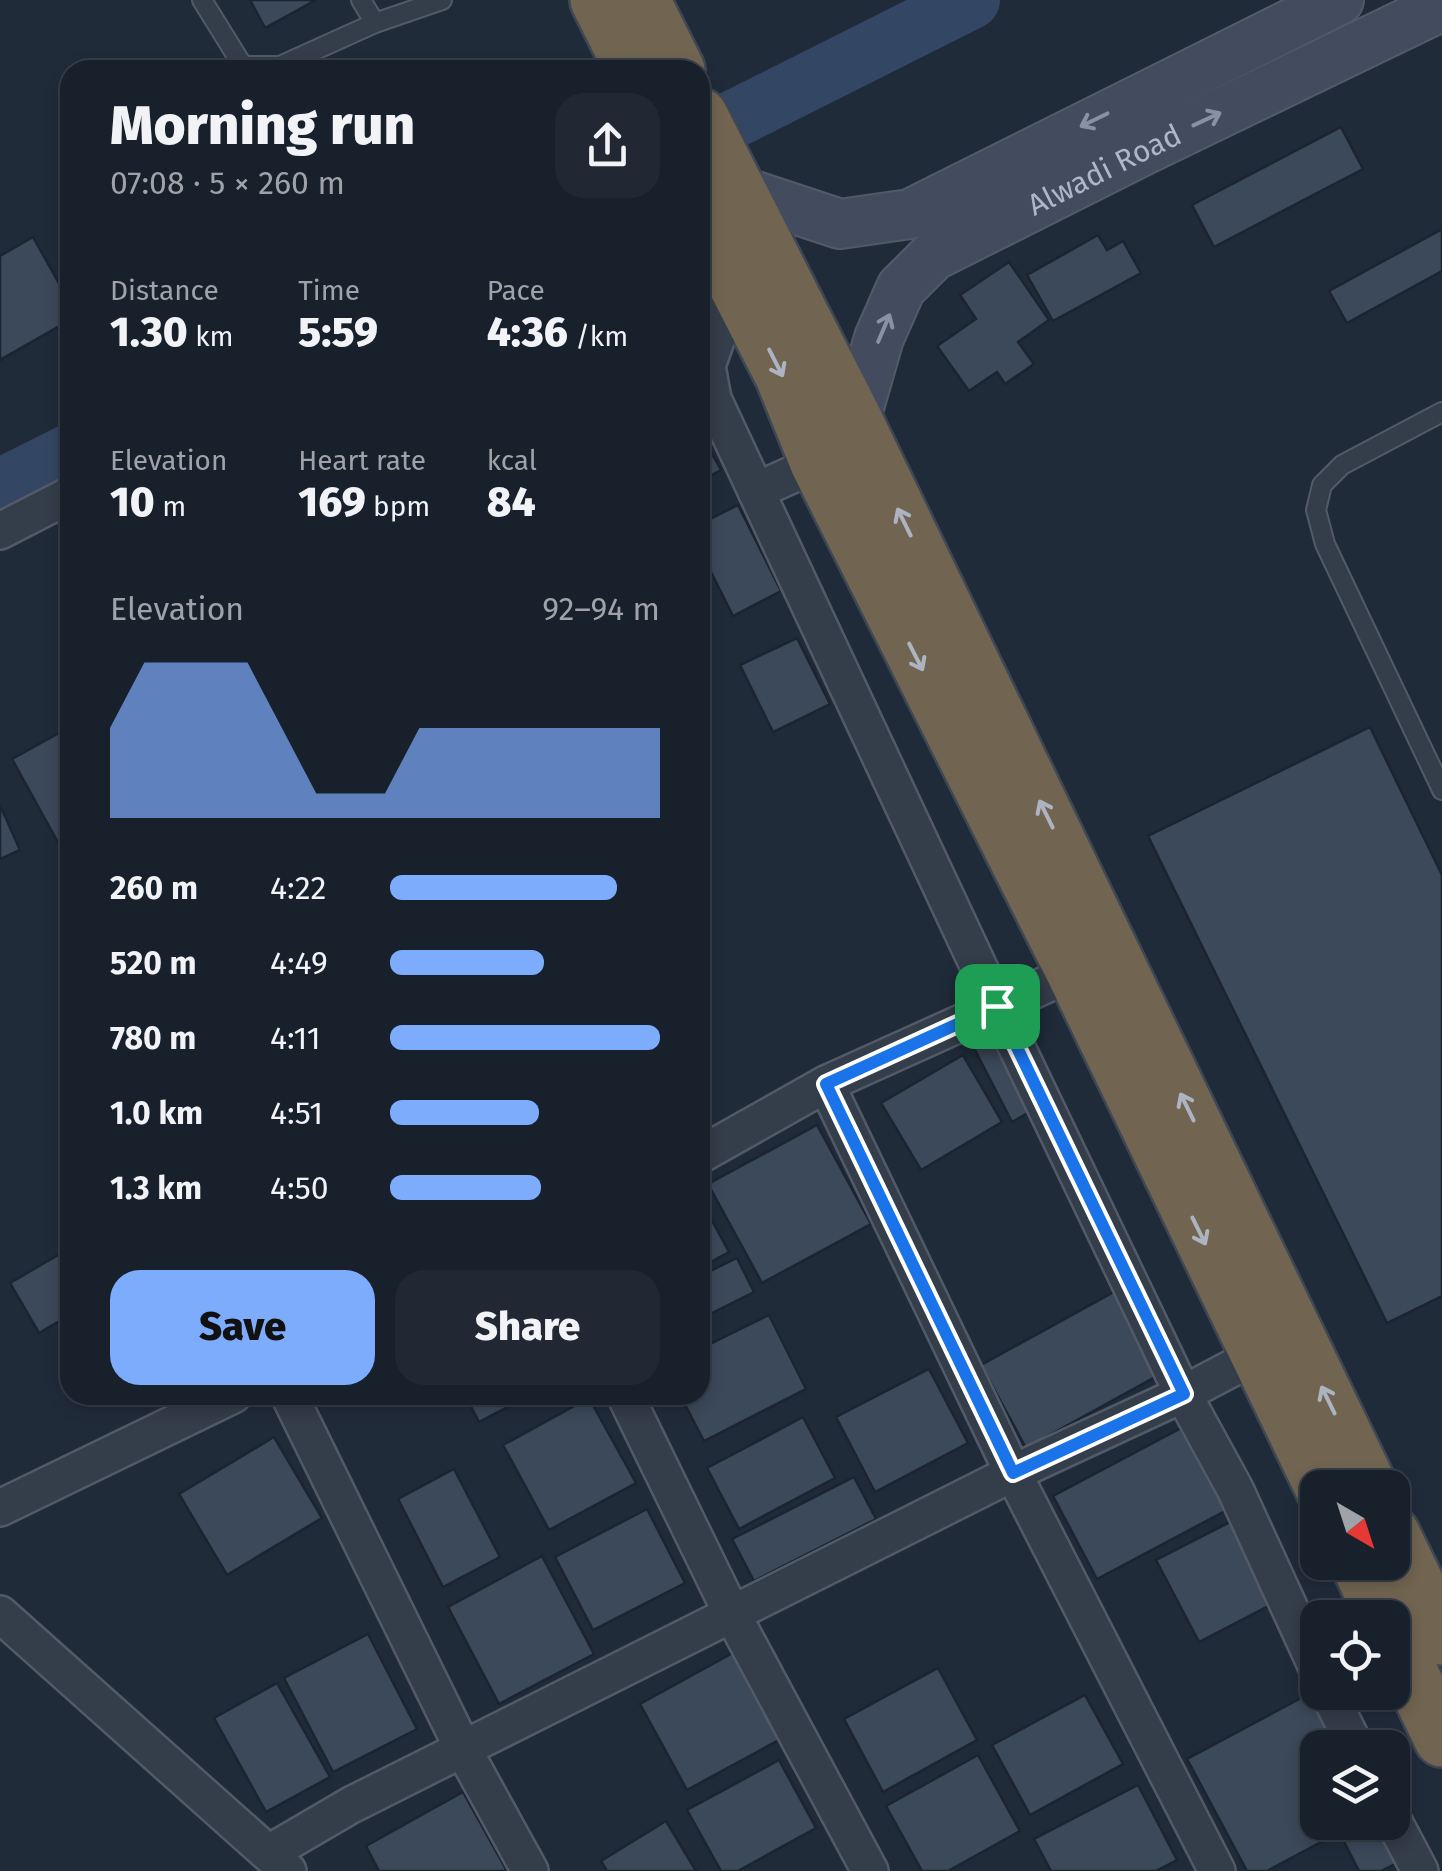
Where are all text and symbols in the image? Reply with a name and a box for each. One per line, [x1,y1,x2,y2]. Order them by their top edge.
text: Morning run [110,93,415,159]
button: share [555,93,660,198]
one-way arrow [1192,109,1222,128]
one-way arrow [1080,111,1110,130]
street label: Alwadi Road [1022,117,1187,224]
text: 07:08 · 5 × 260 m [110,164,345,202]
text: Distance [110,274,219,307]
text: Time [298,274,360,307]
text: Pace [487,274,545,307]
text: 1.30 [110,307,188,357]
text: 5:59 [298,307,378,357]
text: 4:36 [487,307,568,357]
one-way arrow [876,313,894,343]
text: km [188,320,234,353]
text: /km [568,320,628,353]
one-way arrow [768,348,787,378]
text: Elevation [110,444,227,477]
text: Heart rate [298,444,426,477]
text: kcal [487,444,537,477]
text: 10 [110,477,155,527]
text: 169 [298,477,366,527]
text: 84 [487,477,536,527]
text: m [155,490,186,523]
text: bpm [366,490,430,523]
one-way arrow [893,508,912,538]
text: Elevation [110,590,244,628]
text: 92–94 m [542,590,660,628]
one-way arrow [907,641,926,671]
one-way arrow [1036,800,1055,829]
text: 260 m [110,869,198,907]
text: 4:22 [270,869,326,907]
text: 520 m [110,944,197,982]
text: 4:49 [270,944,328,982]
pin [955,964,1040,1049]
icon: arrive [970,979,1025,1034]
text: 780 m [110,1019,196,1057]
text: 4:11 [270,1019,321,1057]
one-way arrow [1177,1093,1196,1122]
text: 1.0 km [110,1094,203,1132]
text: 4:51 [270,1094,323,1132]
text: 1.3 km [110,1169,202,1207]
text: 4:50 [270,1169,329,1207]
one-way arrow [1191,1215,1210,1245]
button: Save [110,1270,375,1385]
button: Share [395,1270,660,1385]
one-way arrow [1318,1385,1337,1415]
north arrow [1300,1470,1410,1580]
map controls [1300,1470,1410,1840]
button: locate [1300,1600,1410,1710]
button: layers [1300,1730,1410,1840]

